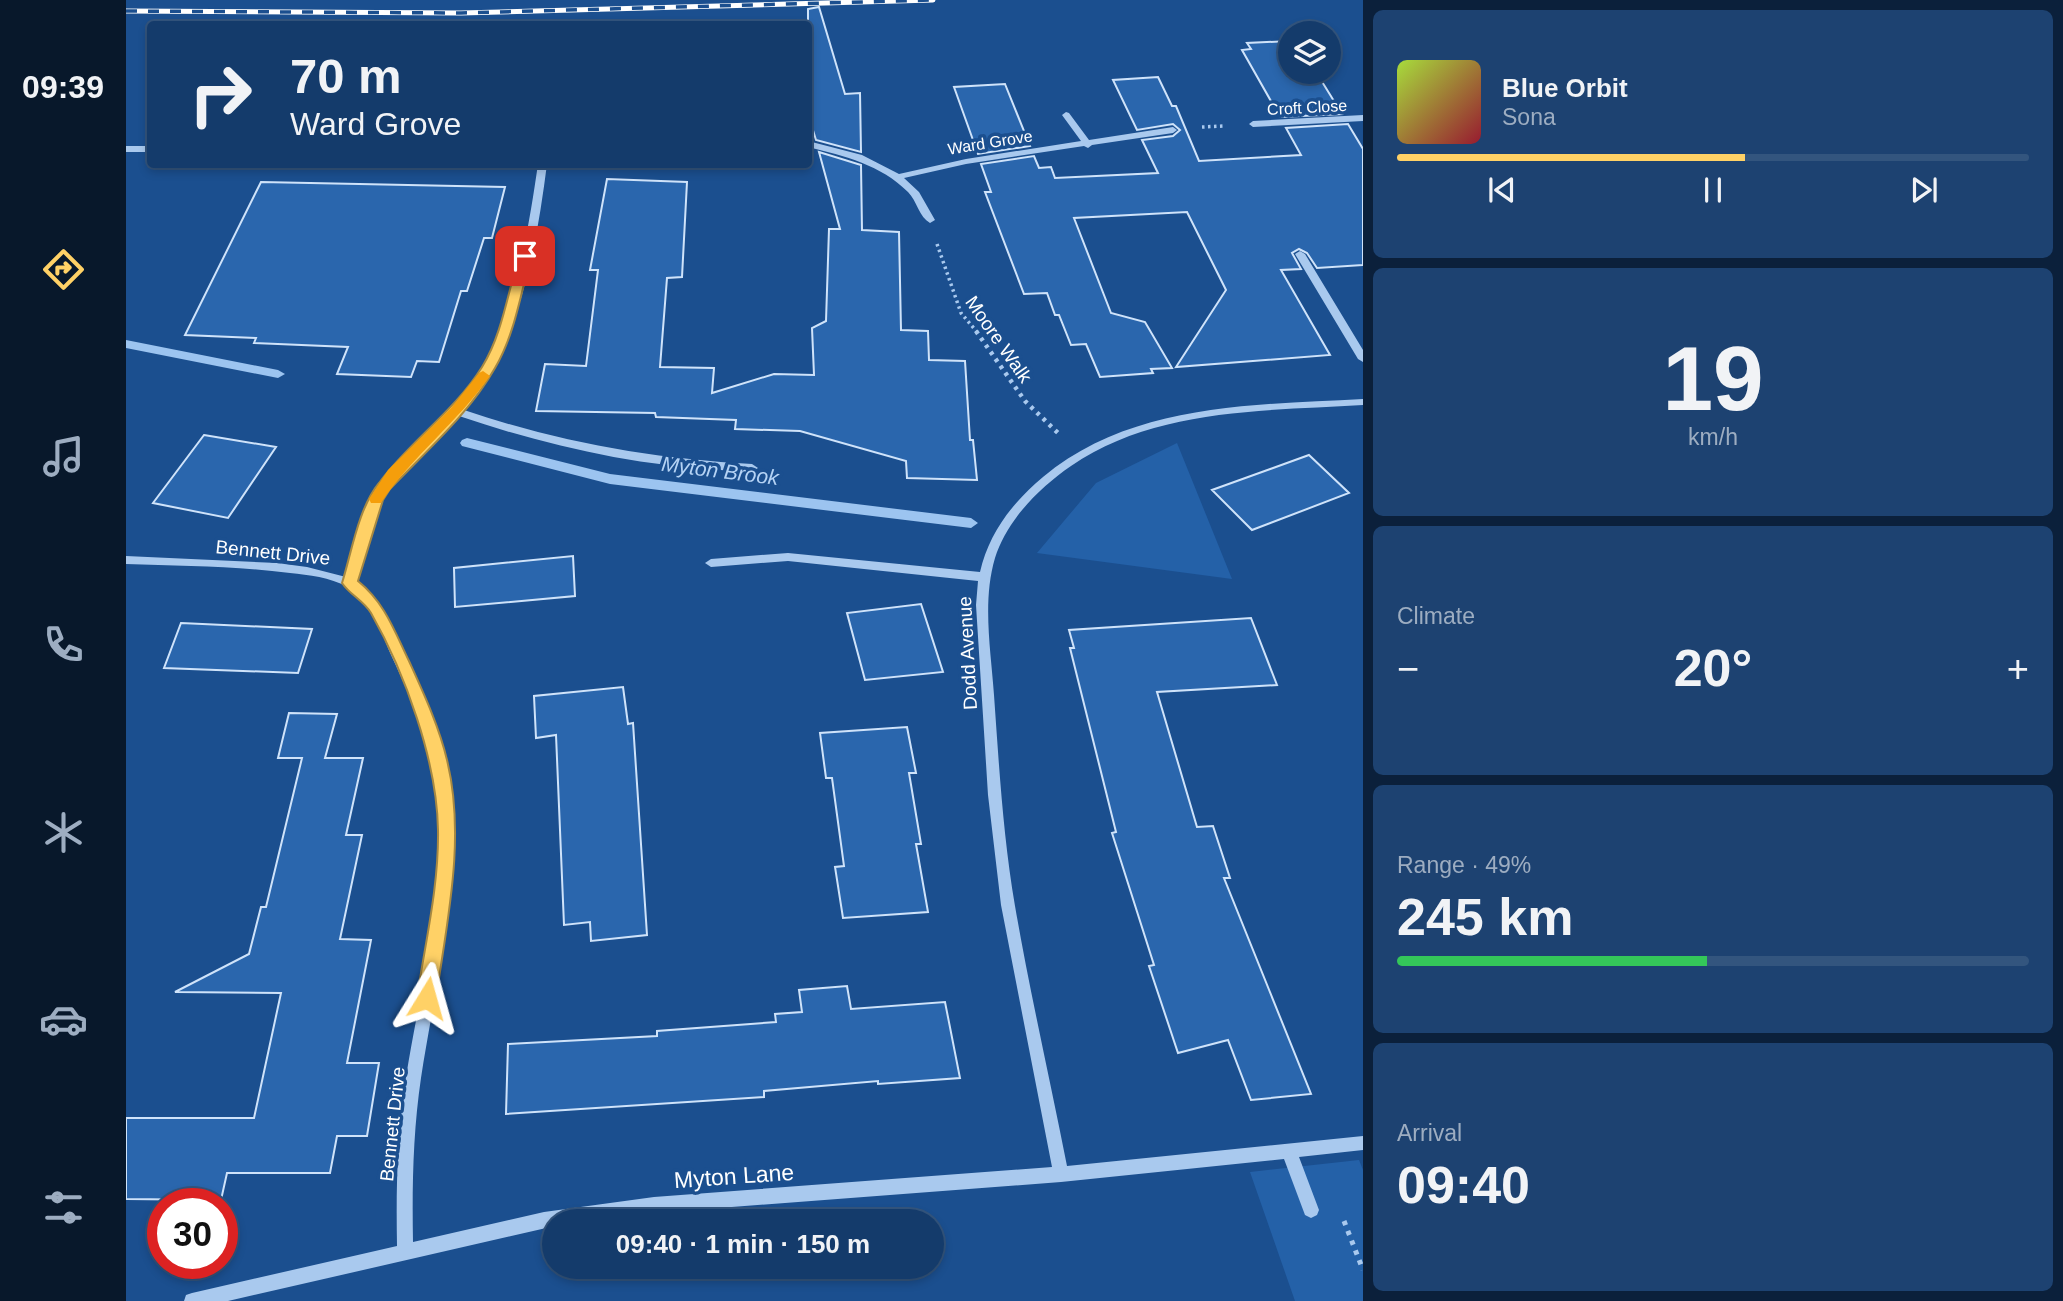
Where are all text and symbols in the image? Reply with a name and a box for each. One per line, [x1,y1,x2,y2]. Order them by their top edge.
map controls [1278,21,1341,84]
button: layers [1278,21,1341,84]
icon: right [175,49,266,140]
text: 70 m [290,49,402,103]
text: 09:39 [22,69,104,105]
text: Blue Orbit [1502,73,1628,103]
street label: Croft Close [1267,97,1348,118]
text: Sona [1502,104,1556,130]
text: Ward Grove [290,106,461,142]
street label: Ward Grove [946,127,1034,158]
icon: previous [1483,171,1521,209]
icon: pause [1694,171,1732,209]
icon: next [1905,171,1943,209]
pin [495,226,555,286]
icon: arrive [506,237,544,275]
icon: directions [39,245,88,294]
street label: Moore Walk [961,292,1036,387]
text: 19 [1662,328,1764,429]
text: km/h [1688,424,1738,450]
icon: music [39,432,88,481]
water label: Myton Brook [660,452,781,489]
street label: Bennett Drive [215,536,331,569]
street label: Dodd Avenue [954,596,981,710]
text: Climate [1397,603,1475,629]
icon: phone [39,620,88,669]
text: 20° [1674,639,1752,697]
text: − [1397,648,1419,690]
text: + [2007,648,2029,690]
icon: climate [39,808,88,857]
text: Range · 49% [1397,852,1531,878]
text: 245 km [1397,888,1573,946]
position arrow [390,961,464,1035]
icon: car [39,995,88,1044]
street label: Bennett Drive [376,1066,409,1182]
text: Arrival [1397,1120,1462,1146]
text: 09:40 [1397,1156,1530,1214]
street label: Myton Lane [673,1159,795,1193]
icon: filters [39,1183,88,1232]
speed limit sign: 30 [147,1188,238,1279]
text: 09:40 · 1 min · 150 m [616,1229,870,1259]

